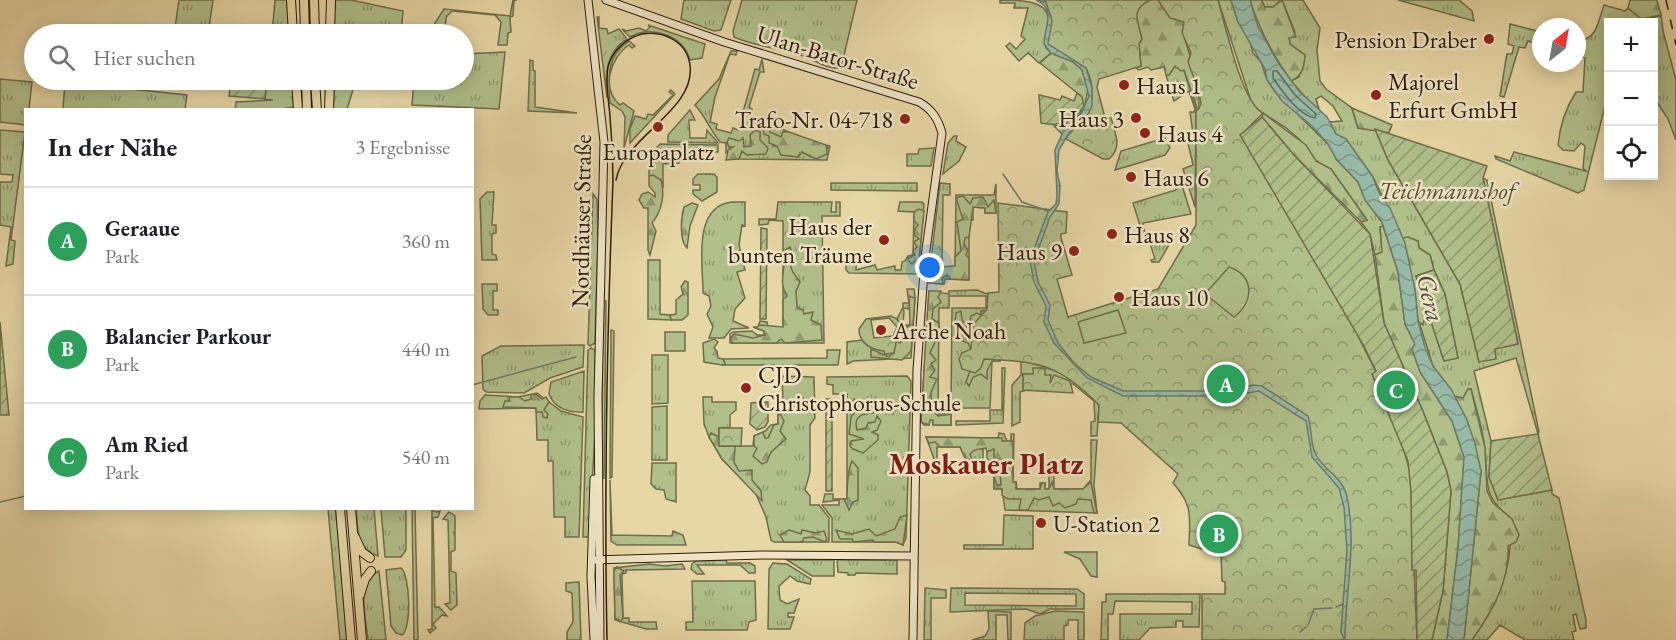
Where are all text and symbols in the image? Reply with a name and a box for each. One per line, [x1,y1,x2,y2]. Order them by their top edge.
street label: Ulan-Bator-Straße [753,18,923,96]
north arrow [1532,18,1586,72]
map controls [1604,18,1658,180]
button: + [1604,18,1658,72]
search box [24,24,474,90]
place label: Pension Draber [1335,24,1477,55]
marker: Pension Draber [1482,32,1496,46]
icon: search [45,41,78,74]
text: Hier suchen [93,43,196,72]
place label: Majorel Erfurt GmbH [1388,66,1518,125]
place label: Haus 1 [1136,70,1202,101]
button: − [1604,72,1658,126]
marker: Haus 1 [1117,78,1131,92]
marker: Majorel Erfurt GmbH [1369,88,1383,102]
place label: Haus 3 [1058,103,1124,134]
place label: Trafo-Nr. 04-718 [735,104,893,135]
marker: Haus 3 [1129,111,1143,125]
marker: Trafo-Nr. 04-718 [898,112,912,126]
place label: Haus 4 [1157,118,1223,149]
marker: Europaplatz [651,120,665,134]
marker: Haus 4 [1138,126,1152,140]
button: locate [1604,126,1658,180]
text: In der Nähe [48,130,177,164]
text: 3 Ergebnisse [355,134,450,160]
street label: Nordhäuser Straße [564,134,598,308]
place label: Europaplatz [602,136,714,167]
place label: Haus 6 [1143,162,1209,193]
marker: Haus 6 [1124,170,1138,184]
park label: Teichmannshof [1379,175,1521,206]
place label: Haus der bunten Träume [728,211,872,270]
text: Geraaue [105,214,180,243]
place label: Haus 8 [1124,219,1190,250]
marker: Haus 8 [1105,227,1119,241]
text: A [60,228,75,254]
text: 360 m [402,228,450,254]
marker: Haus der bunten Träume [877,233,891,247]
place label: Haus 9 [996,236,1062,267]
text: Park [105,243,139,269]
marker: Haus 9 [1067,244,1081,258]
your location [915,253,944,282]
water label: Gera [1409,271,1453,325]
place label: Haus 10 [1131,282,1208,313]
marker: Haus 10 [1112,290,1126,304]
place label: Arche Noah [892,315,1006,346]
text: Balancier Parkour [105,322,271,351]
marker: Arche Noah [874,323,888,337]
text: B [61,336,74,362]
text: 440 m [402,336,450,362]
text: Park [105,351,139,377]
place label: CJD Christophorus-Schule [758,359,961,418]
pin: A [1206,362,1246,406]
pin: C [1376,368,1416,412]
marker: CJD Christophorus-Schule [739,381,753,395]
text: Am Ried [105,430,188,459]
text: C [60,444,75,470]
text: 540 m [402,444,450,470]
district label: Moskauer Platz [888,444,1084,483]
text: Park [105,459,139,485]
place label: U-Station 2 [1053,508,1160,539]
pin: B [1200,512,1238,556]
marker: U-Station 2 [1034,516,1048,530]

